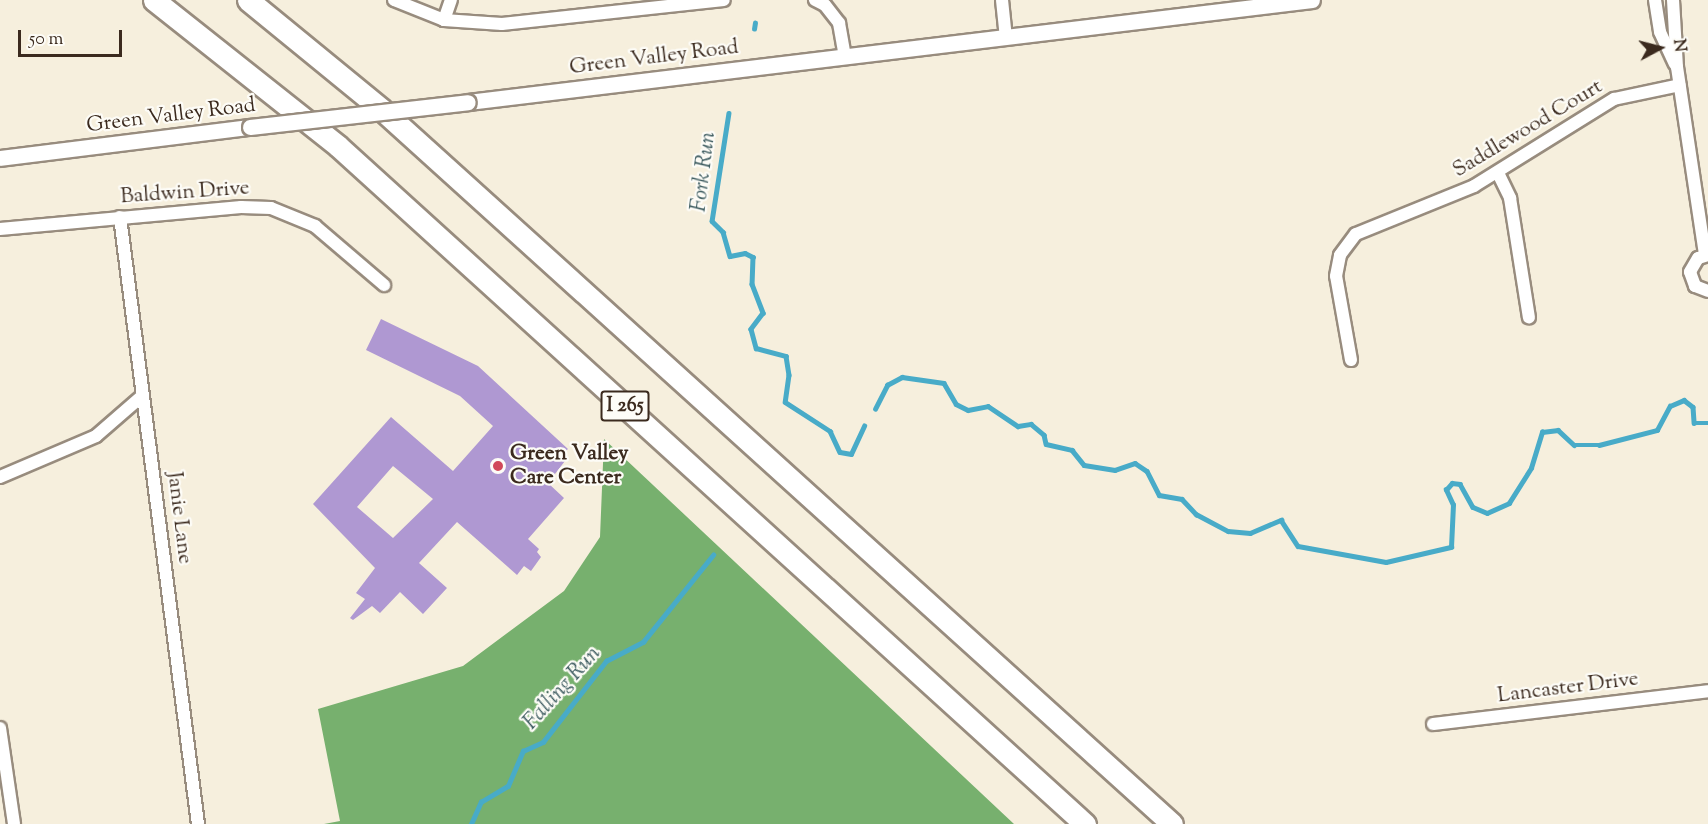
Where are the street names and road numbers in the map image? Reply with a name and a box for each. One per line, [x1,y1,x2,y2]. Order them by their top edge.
street label: Green Valley Road [568,35,740,81]
street label: Saddlewood Court [1449,74,1607,184]
street label: Green Valley Road [85,93,257,139]
street label: Baldwin Drive [120,176,250,210]
road number: I 265 [600,389,650,423]
street label: Janie Lane [161,470,197,566]
street label: Lancaster Drive [1496,667,1640,709]

